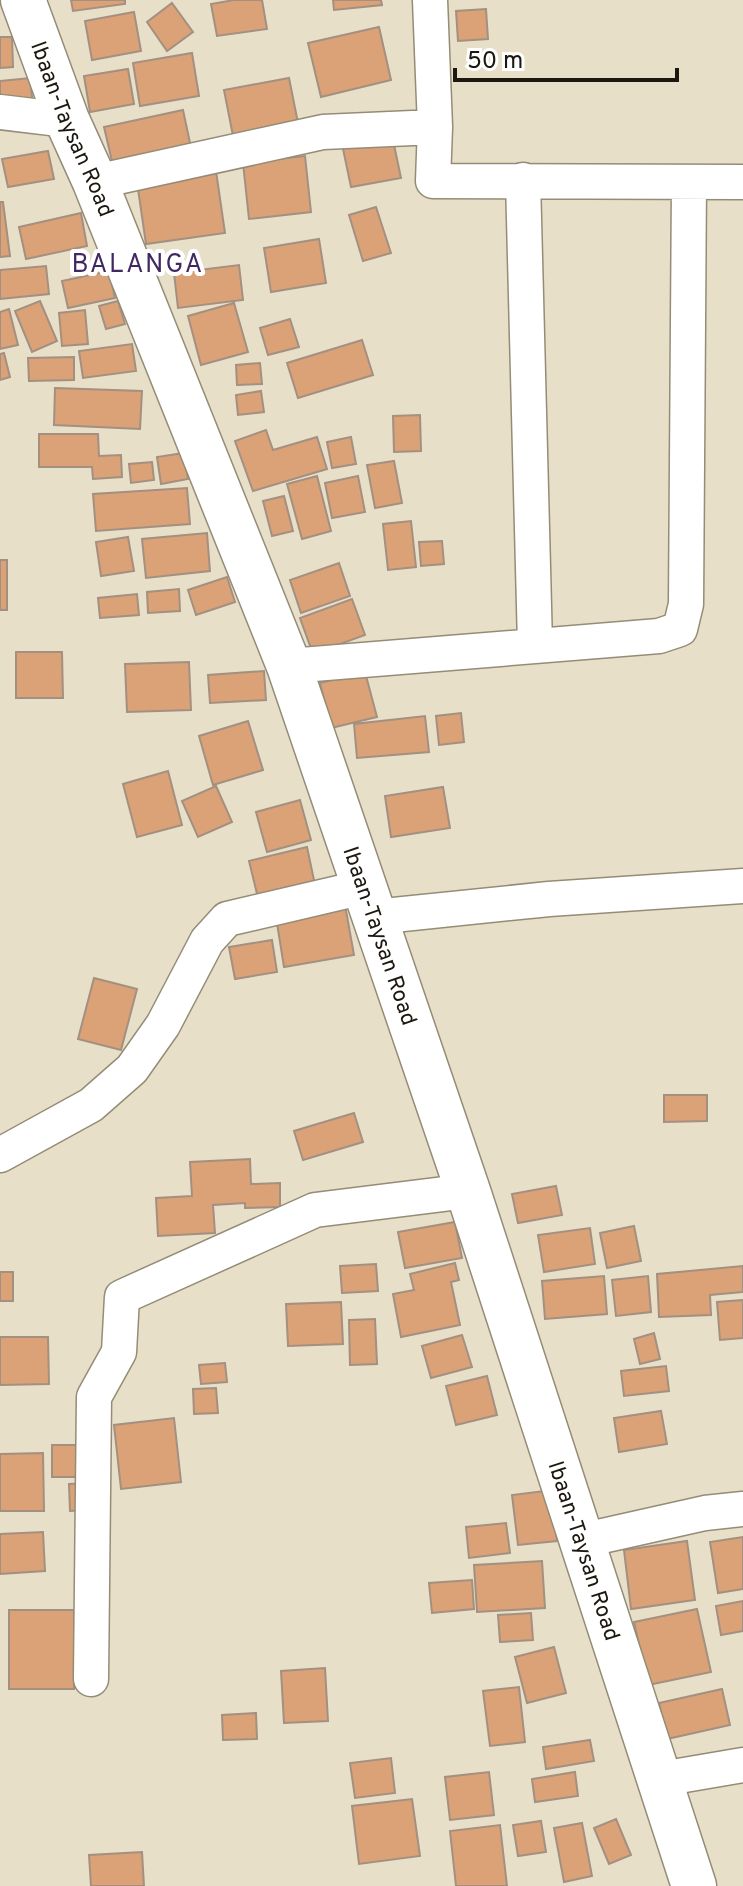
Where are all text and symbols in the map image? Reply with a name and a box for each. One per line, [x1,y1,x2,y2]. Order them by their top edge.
scale bar [455,32,677,82]
street label: Ibaan-Taysan Road [23,38,119,221]
text: 50 m [467,47,523,77]
district label: BALANGA [72,249,204,282]
street label: Ibaan-Taysan Road [336,843,421,1029]
street label: Ibaan-Taysan Road [541,1458,624,1644]

